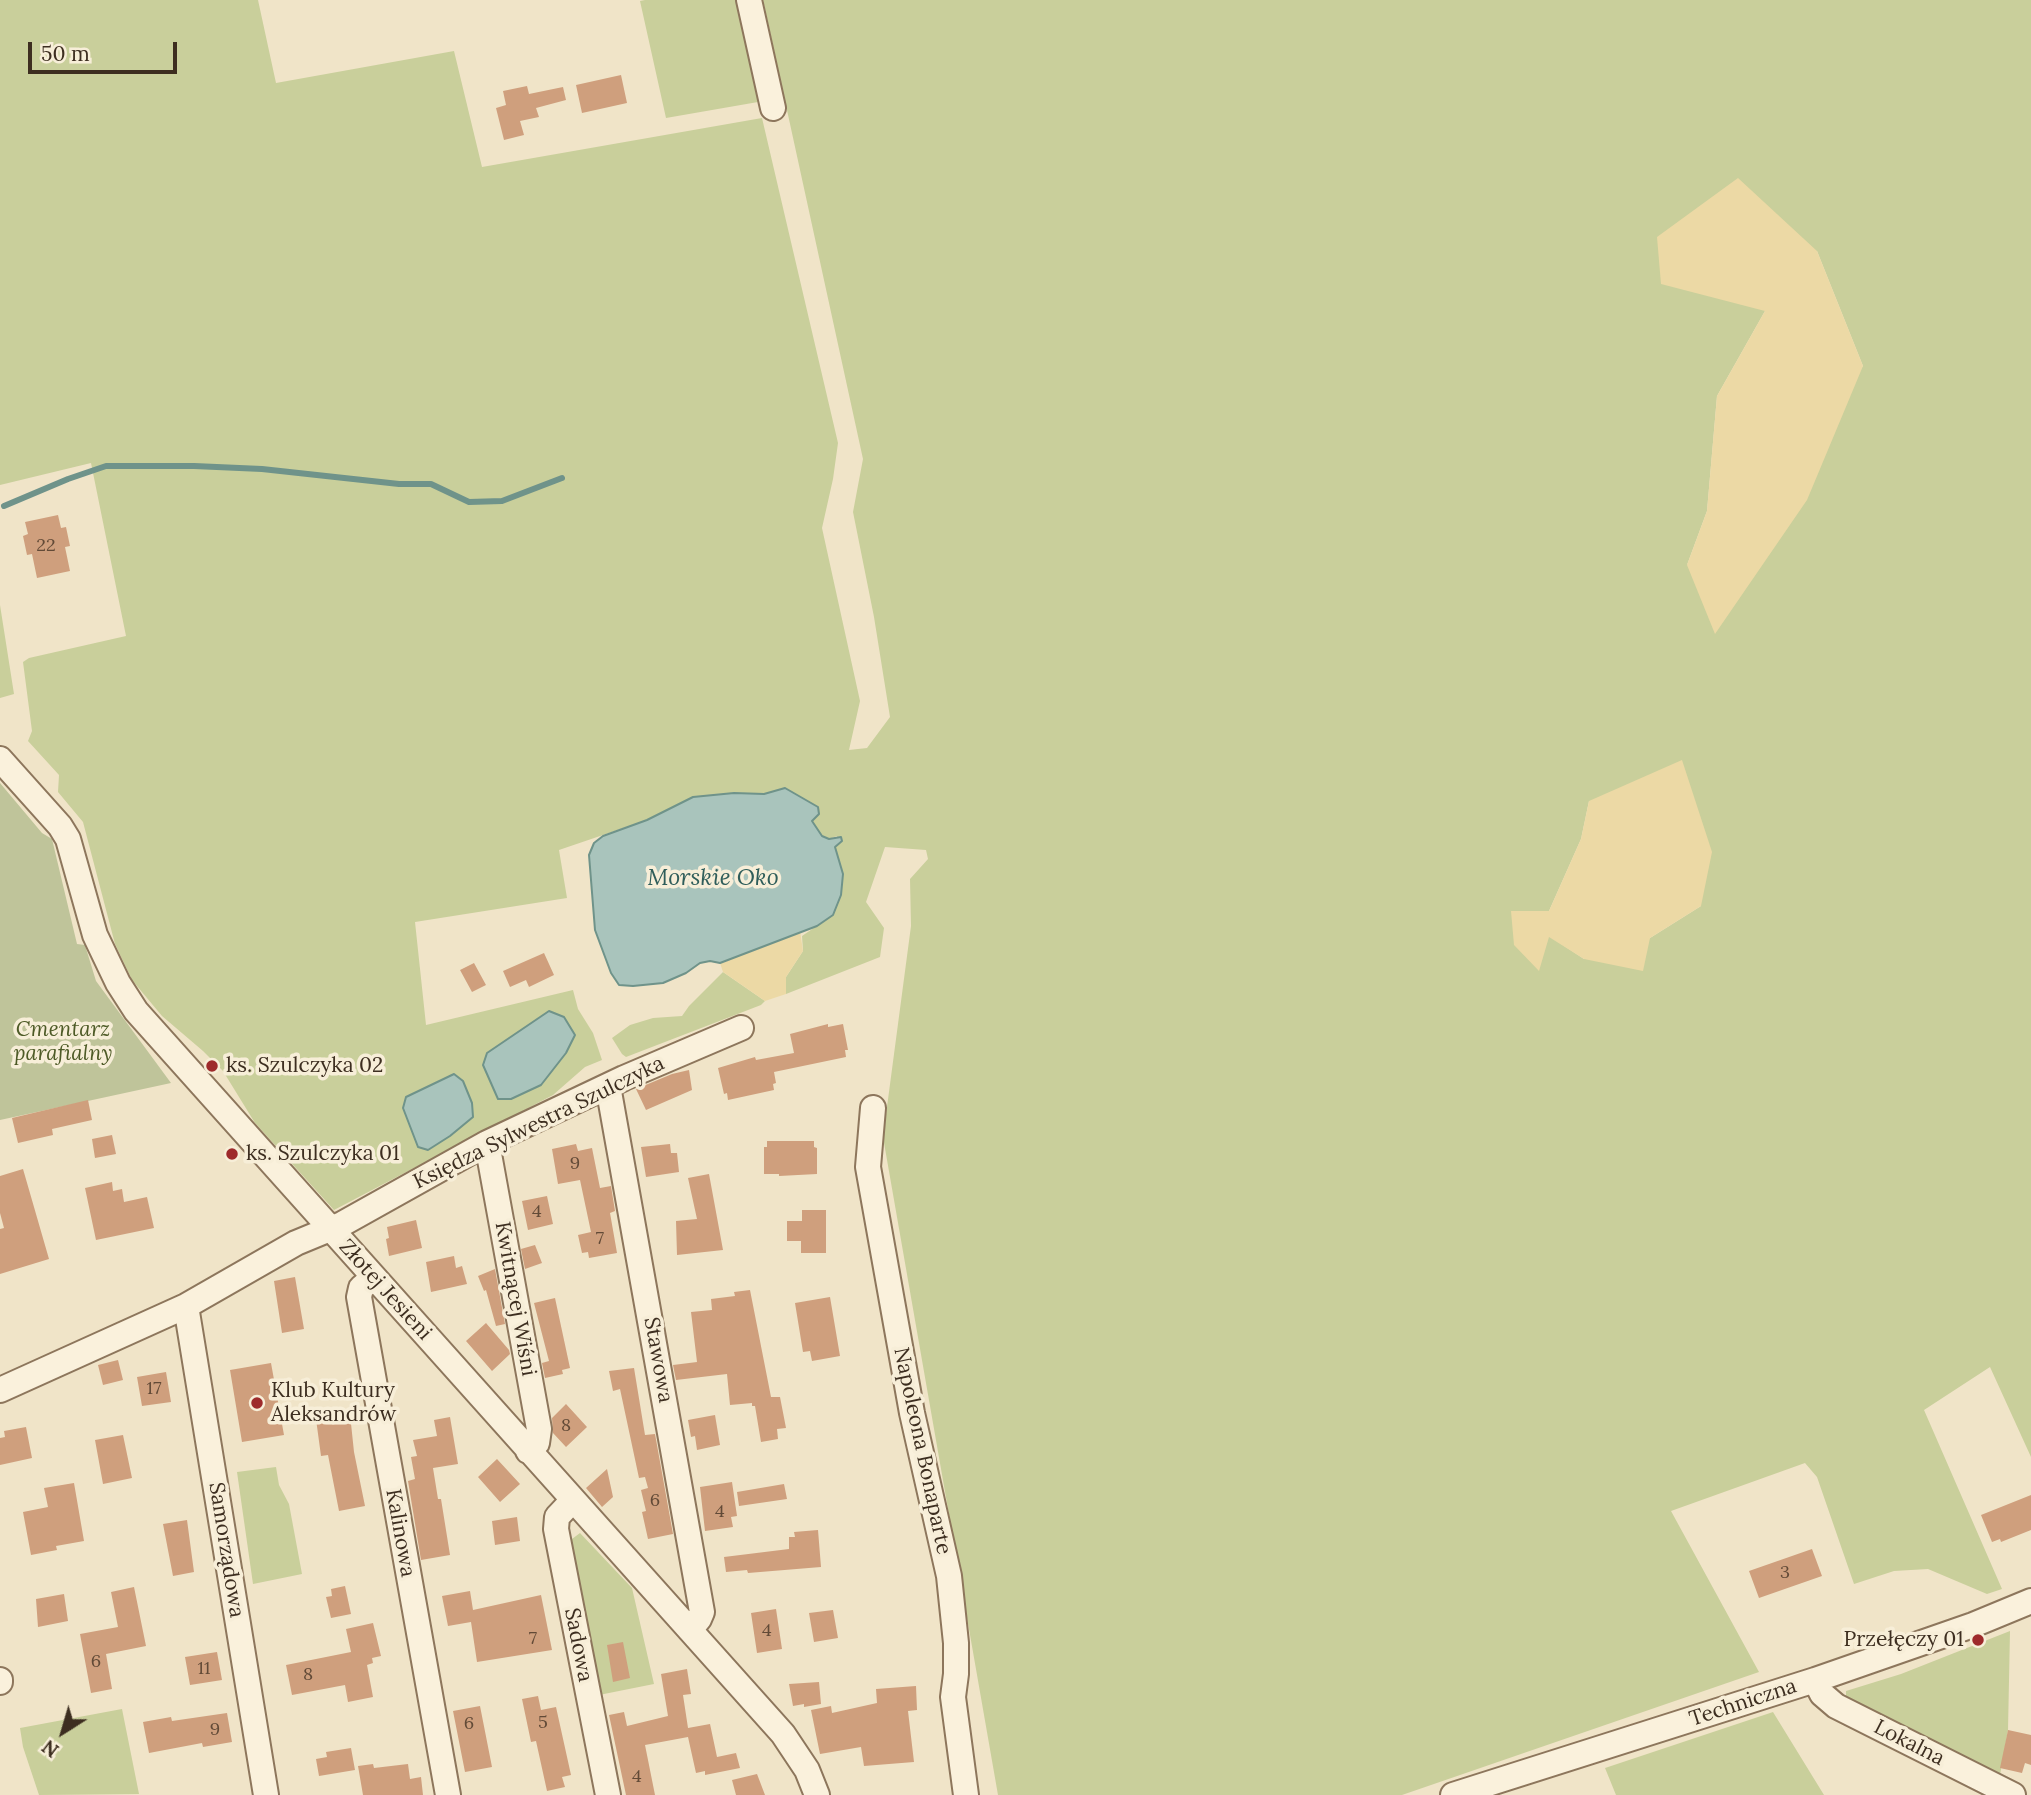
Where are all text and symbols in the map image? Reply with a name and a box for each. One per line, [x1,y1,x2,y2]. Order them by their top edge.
scale bar [32,28,180,72]
text: 50 m [41,40,90,67]
house number: 22 [36,535,56,557]
water label: Morskie Oko [647,864,779,892]
park label: Cmentarz parafialny [14,1017,112,1067]
street label: Księdza Sylwestra Szulczyka [409,1051,669,1195]
place label: ks. Szulczyka 02 [226,1053,383,1079]
marker: ks. Szulczyka 02 [204,1058,220,1074]
place label: ks. Szulczyka 01 [246,1141,400,1167]
marker: ks. Szulczyka 01 [224,1146,240,1162]
house number: 9 [570,1153,580,1175]
house number: 4 [532,1201,542,1223]
street label: Kwitnącej Wiśni [489,1220,541,1378]
house number: 7 [596,1228,604,1250]
street label: Złotej Jesieni [333,1235,437,1345]
street label: Stawowa [638,1315,678,1405]
street label: Napoleona Bonaparte [888,1345,956,1557]
house number: 17 [147,1378,161,1400]
place label: Klub Kultury Aleksandrów [271,1378,396,1428]
marker: Klub Kultury Aleksandrów [249,1395,265,1411]
house number: 8 [561,1415,571,1437]
street label: Samorządowa [203,1481,249,1619]
street label: Kalinowa [380,1487,420,1579]
house number: 6 [650,1490,660,1512]
house number: 4 [715,1501,725,1523]
house number: 3 [1780,1562,1790,1584]
street label: Sadowa [558,1606,598,1684]
house number: 4 [762,1620,772,1642]
place label: Przełęczy 01 [1844,1627,1964,1653]
house number: 7 [529,1628,537,1650]
marker: Przełęczy 01 [1970,1632,1986,1648]
house number: 6 [91,1651,101,1673]
house number: 11 [197,1658,211,1680]
house number: 8 [303,1664,313,1686]
street label: Techniczna [1686,1674,1800,1732]
north arrow [28,1697,98,1767]
house number: 5 [538,1712,548,1734]
house number: 6 [464,1713,474,1735]
street label: Lokalna [1869,1715,1949,1771]
house number: 9 [210,1719,220,1741]
text: N [37,1735,63,1763]
house number: 4 [632,1766,642,1788]

